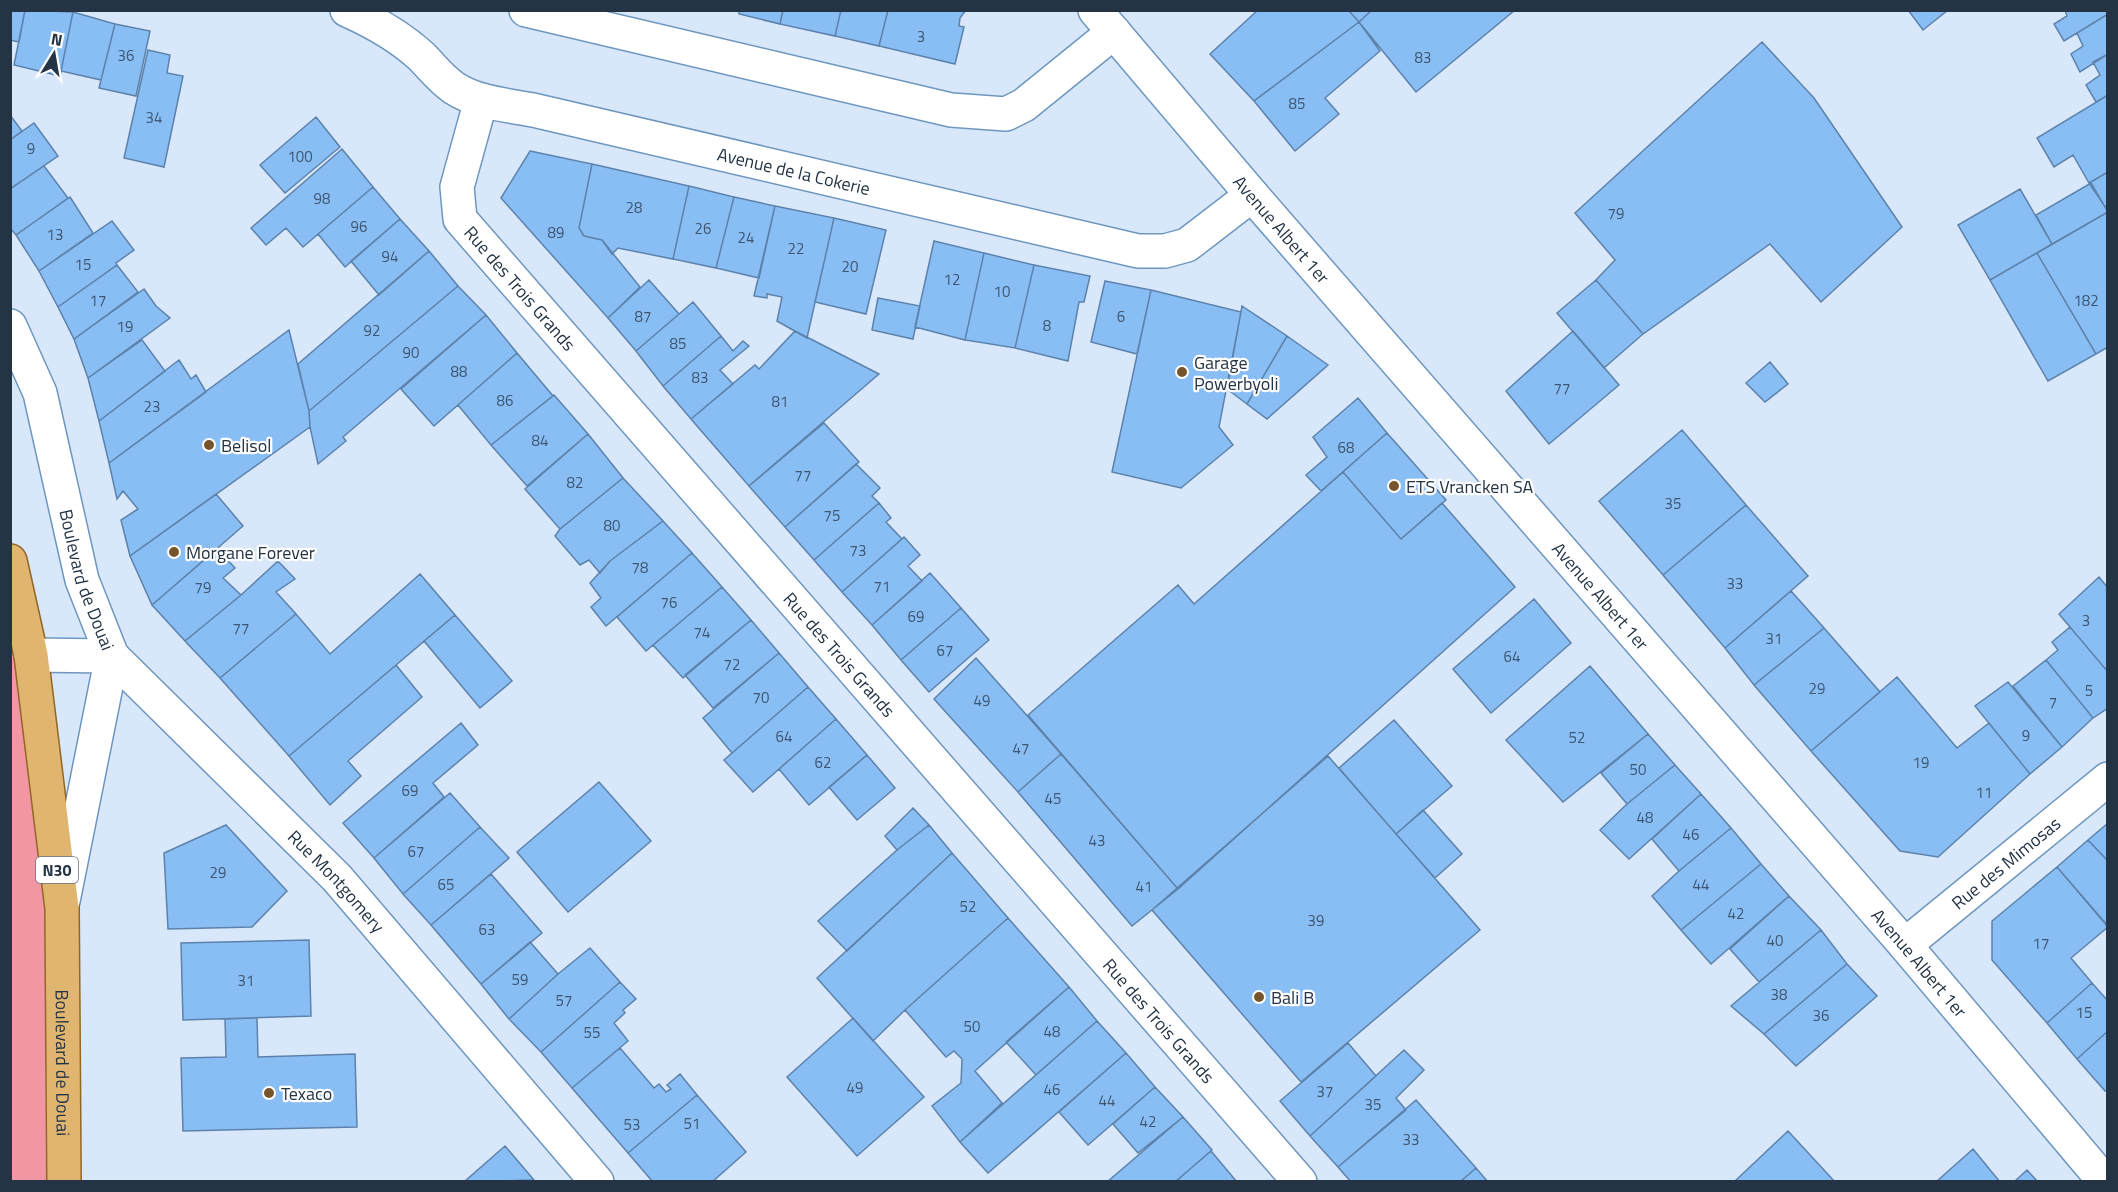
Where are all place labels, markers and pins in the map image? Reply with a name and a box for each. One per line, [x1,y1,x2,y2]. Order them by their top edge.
place label: Garage Powerbyoli [1194,349,1278,397]
marker: Garage Powerbyoli [1175,365,1189,379]
place label: Belisol [221,432,271,459]
marker: Belisol [202,438,216,452]
place label: ETS Vrancken SA [1406,473,1534,500]
marker: ETS Vrancken SA [1387,479,1401,493]
place label: Morgane Forever [186,539,315,566]
marker: Morgane Forever [167,545,181,559]
place label: Bali B [1271,984,1314,1011]
marker: Bali B [1252,990,1266,1004]
place label: Texaco [281,1080,332,1107]
marker: Texaco [262,1086,276,1100]

